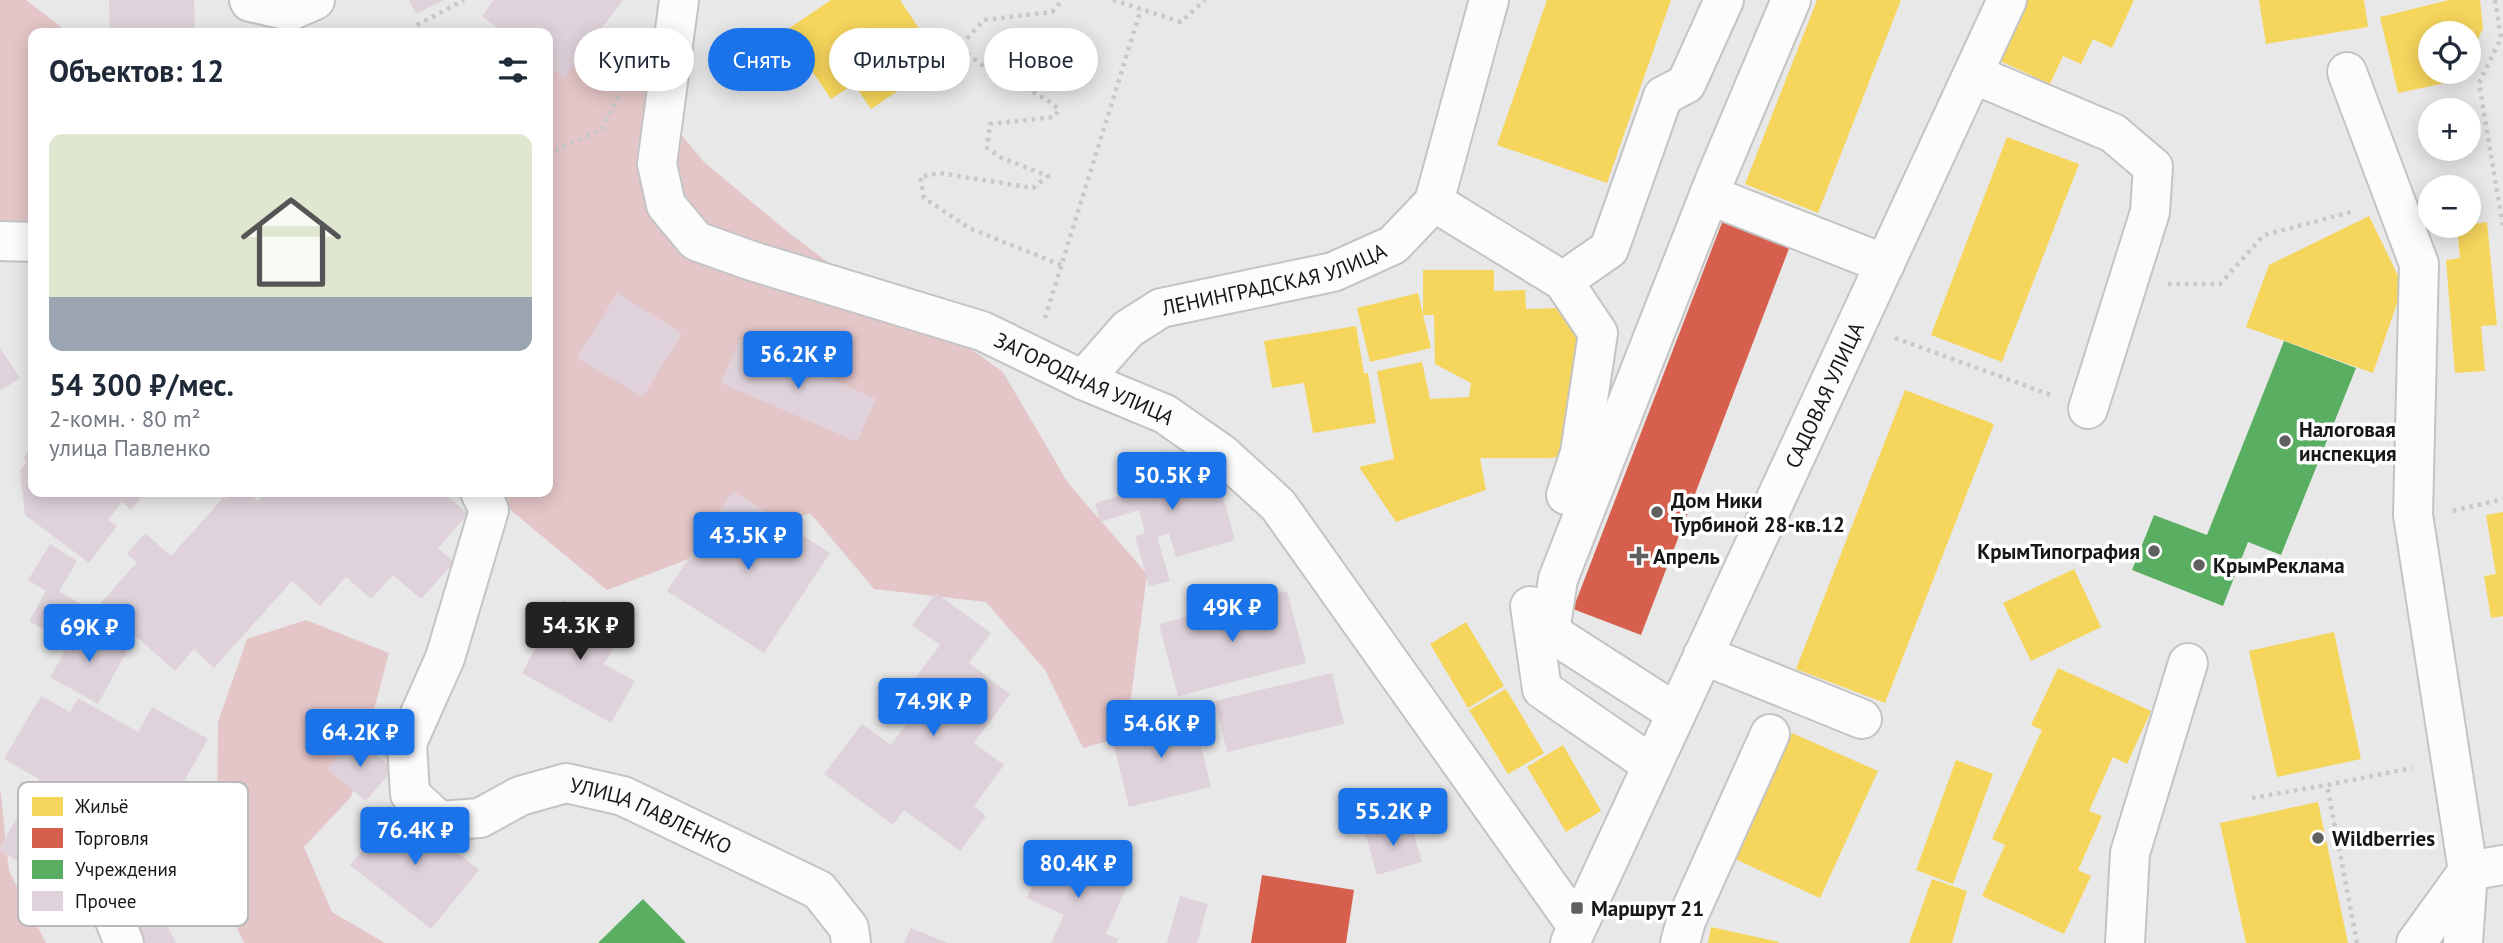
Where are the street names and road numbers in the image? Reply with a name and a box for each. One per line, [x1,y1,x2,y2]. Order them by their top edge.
street label: ЛЕНИНГРАДСКАЯ УЛИЦА [1158,236,1391,321]
street label: САДОВАЯ УЛИЦА [1778,317,1870,472]
street label: ЗАГОРОДНАЯ УЛИЦА [990,326,1181,431]
street label: УЛИЦА ПАВЛЕНКО [567,771,737,860]

